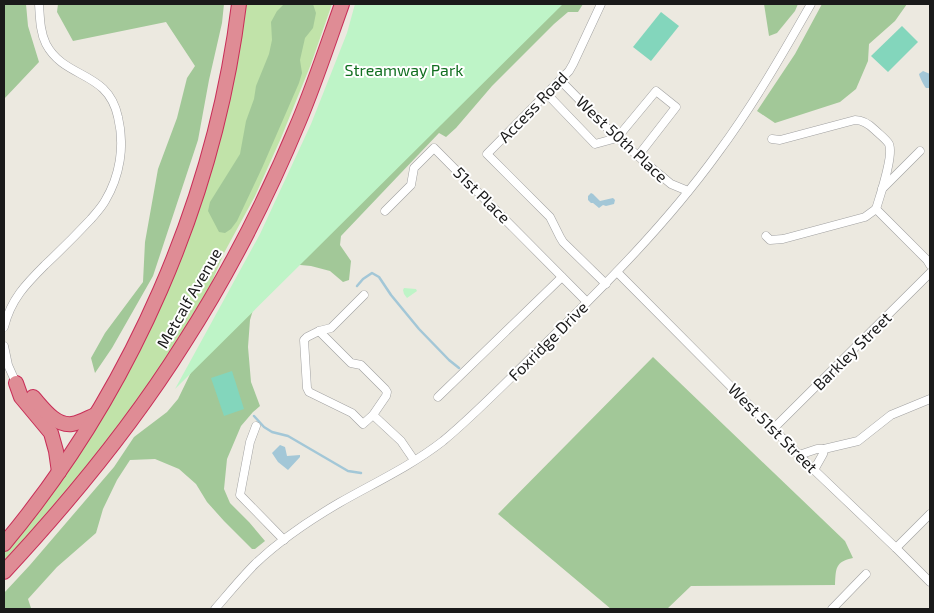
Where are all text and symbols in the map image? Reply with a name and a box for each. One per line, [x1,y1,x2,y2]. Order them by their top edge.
park label: Streamway Park [345,60,463,79]
street label: Access Road [494,67,571,146]
street label: West 50th Place [573,92,672,186]
street label: 51st Place [450,162,515,227]
street label: Metcalf Avenue [152,244,225,351]
street label: Foxridge Drive [504,297,591,384]
street label: Barkley Street [809,308,895,394]
street label: West 51st Street [725,379,822,476]

